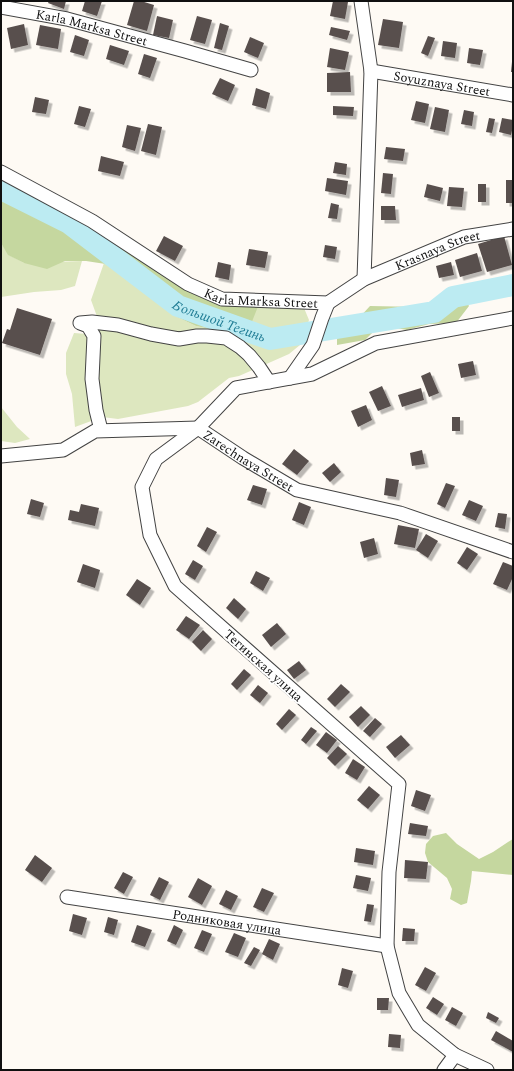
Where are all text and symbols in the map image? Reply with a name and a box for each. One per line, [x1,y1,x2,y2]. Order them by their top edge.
street label: Karla Marksa Street [34,5,150,51]
street label: Soyuznaya Street [392,66,492,102]
street label: Krasnaya Street [392,225,482,276]
street label: Karla Marksa Street [201,283,319,314]
water label: Большой Тегинь [167,295,269,348]
street label: Zarechnaya Street [199,425,298,497]
street label: Тегинская улица [219,625,308,707]
street label: Родниковая улица [171,904,283,941]

